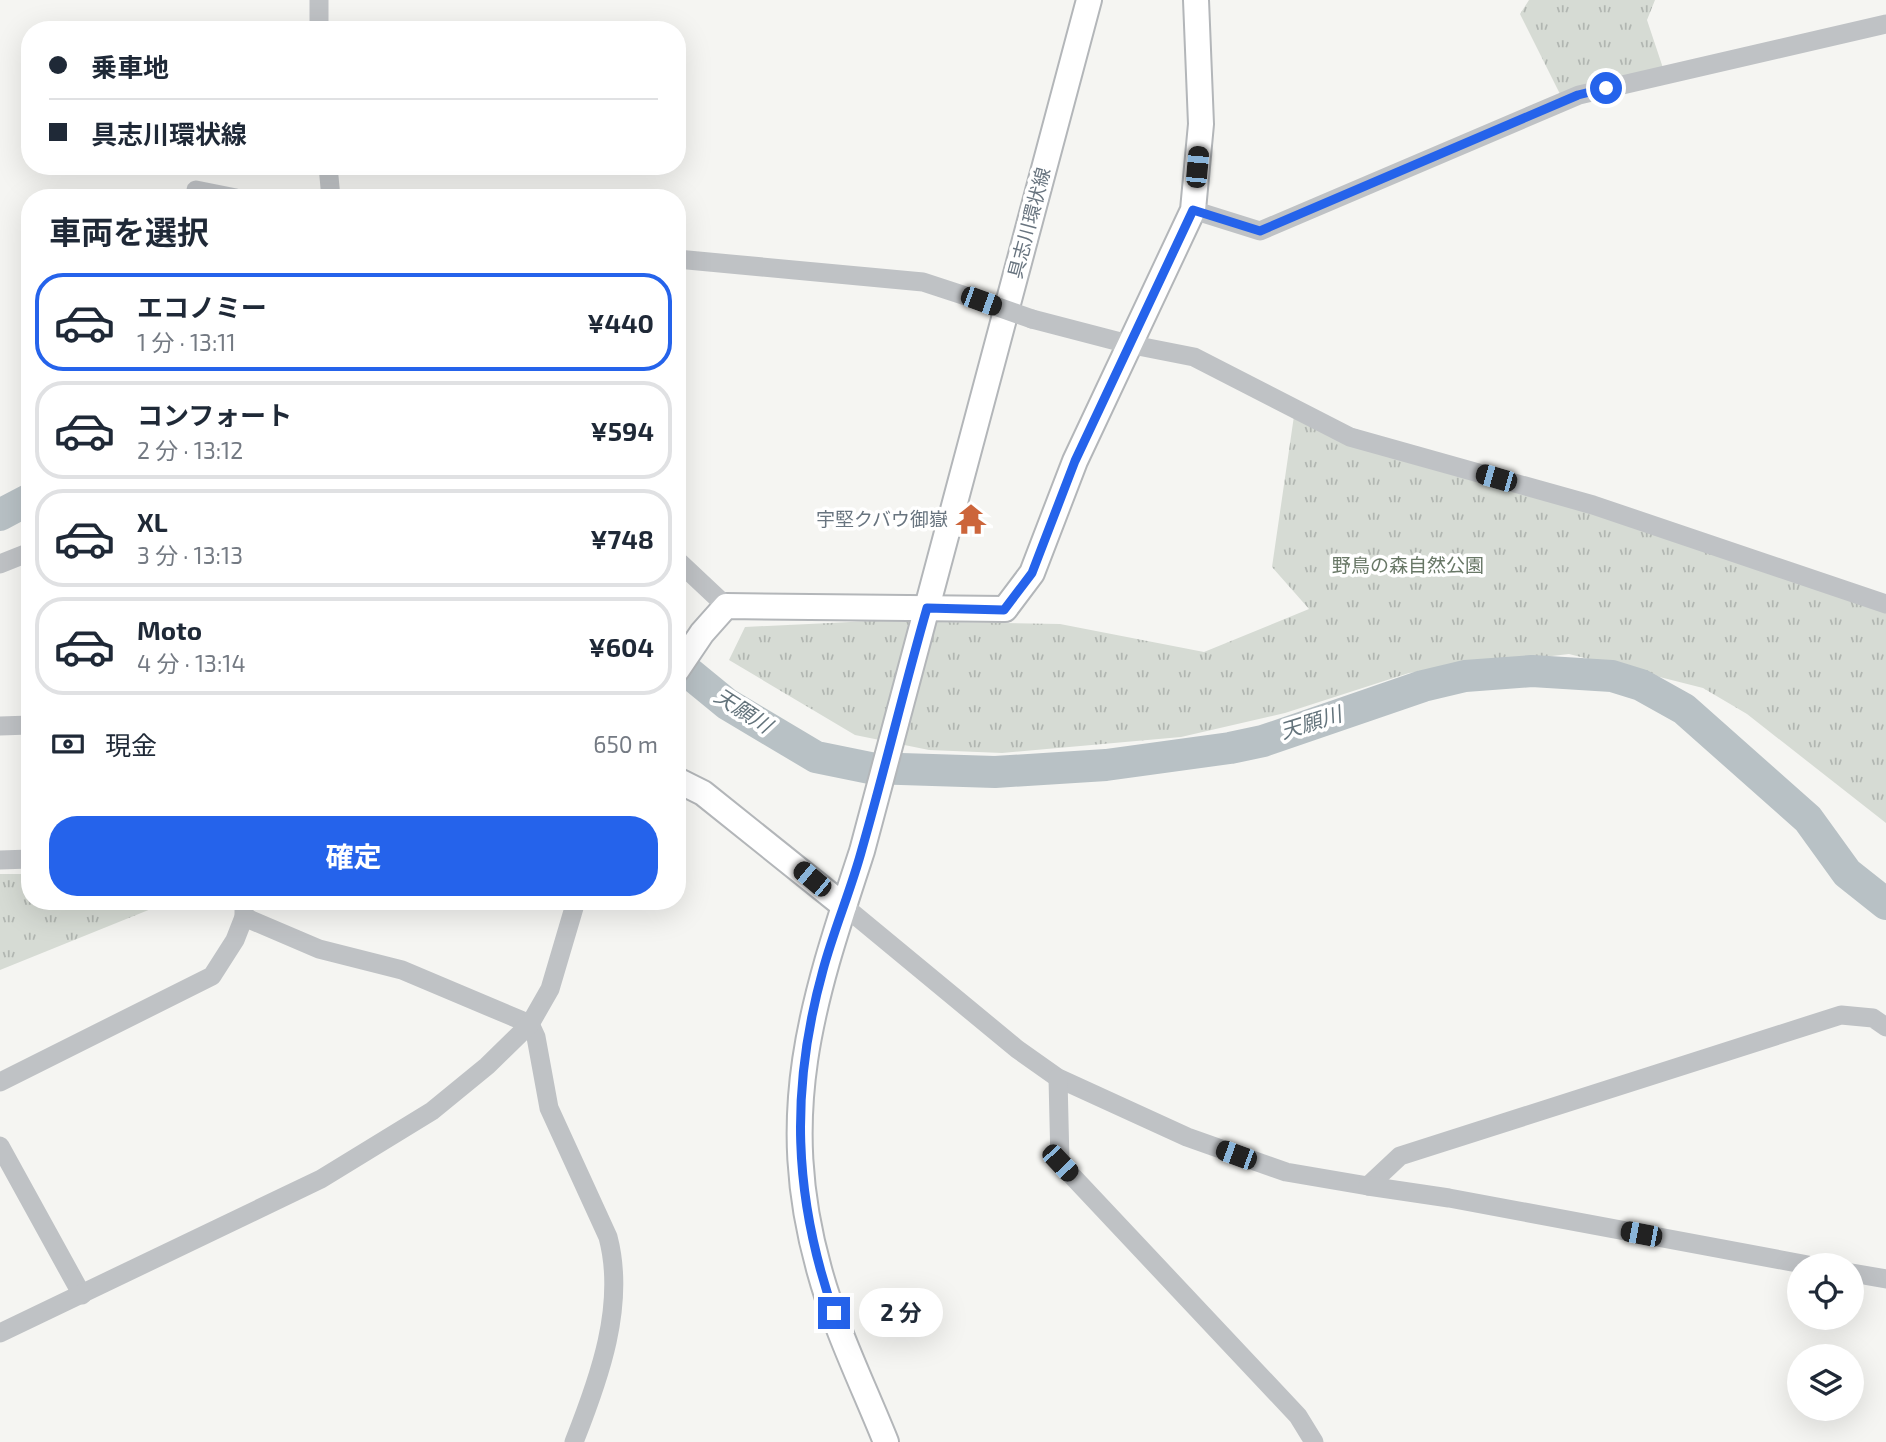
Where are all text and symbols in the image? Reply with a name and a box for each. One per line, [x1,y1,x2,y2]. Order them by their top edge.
text: 乗車地 [91,51,169,82]
route start [1590,72,1622,104]
text: 具志川環状線 [91,118,247,149]
car [1185,145,1210,189]
street label: 具志川環状線 [1003,165,1054,281]
text: 車両を選択 [49,212,209,250]
car [958,284,1005,318]
icon: car [53,291,116,354]
text: エコノミー [137,291,267,322]
text: ¥440 [587,307,654,338]
text: 1 分 · 13:11 [137,328,236,356]
icon: car [53,399,116,462]
text: コンフォート [137,399,292,430]
text: ¥594 [590,415,654,446]
text: 2 分 · 13:12 [137,436,243,464]
car [1473,462,1520,494]
temple icon: 宇堅クバウ御嶽 [954,502,988,536]
text: XL [137,506,168,537]
icon: car [53,507,116,570]
place label: 宇堅クバウ御嶽 [816,507,948,530]
text: ¥748 [590,523,654,554]
text: 3 分 · 13:13 [137,541,243,569]
park label: 野鳥の森自然公園 [1332,553,1484,576]
text: Moto [137,614,202,645]
icon: car [53,615,116,678]
text: ¥604 [588,631,654,662]
text: 4 分 · 13:14 [137,649,246,677]
water label: 天願川 [711,682,779,738]
water label: 天願川 [1277,700,1346,743]
icon: cash [49,725,87,763]
text: 現金 [105,729,157,760]
text: 650 m [593,730,658,758]
button: 確定 [49,816,658,896]
car [790,857,835,901]
car [1213,1138,1260,1172]
car [1038,1140,1083,1186]
car [1619,1220,1664,1248]
map controls [1787,1253,1864,1421]
button: locate [1787,1253,1864,1330]
callout: 2 分 [858,1288,942,1338]
route end [818,1297,850,1329]
text: 2 分 [880,1298,922,1326]
button: layers [1787,1344,1864,1421]

